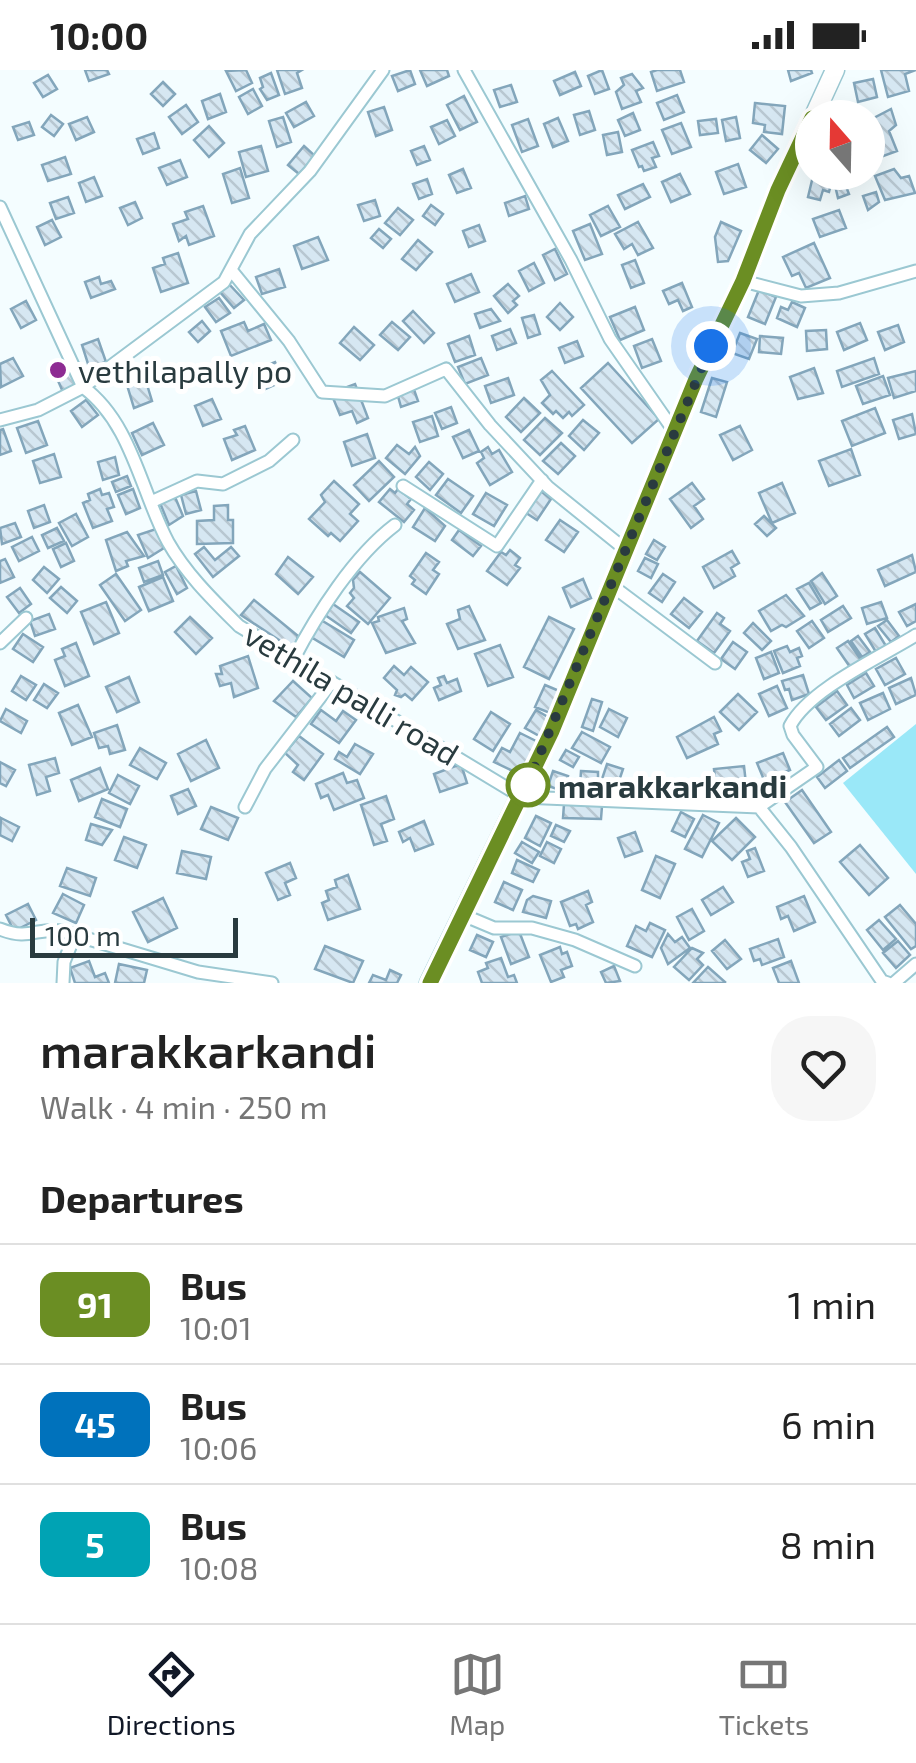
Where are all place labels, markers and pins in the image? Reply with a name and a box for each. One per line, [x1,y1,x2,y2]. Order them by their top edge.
place label: vethilapally po [78,351,292,389]
marker: vethilapally po [47,359,69,381]
marker: marakkarkandi [507,764,549,806]
place label: marakkarkandi [558,766,787,804]

